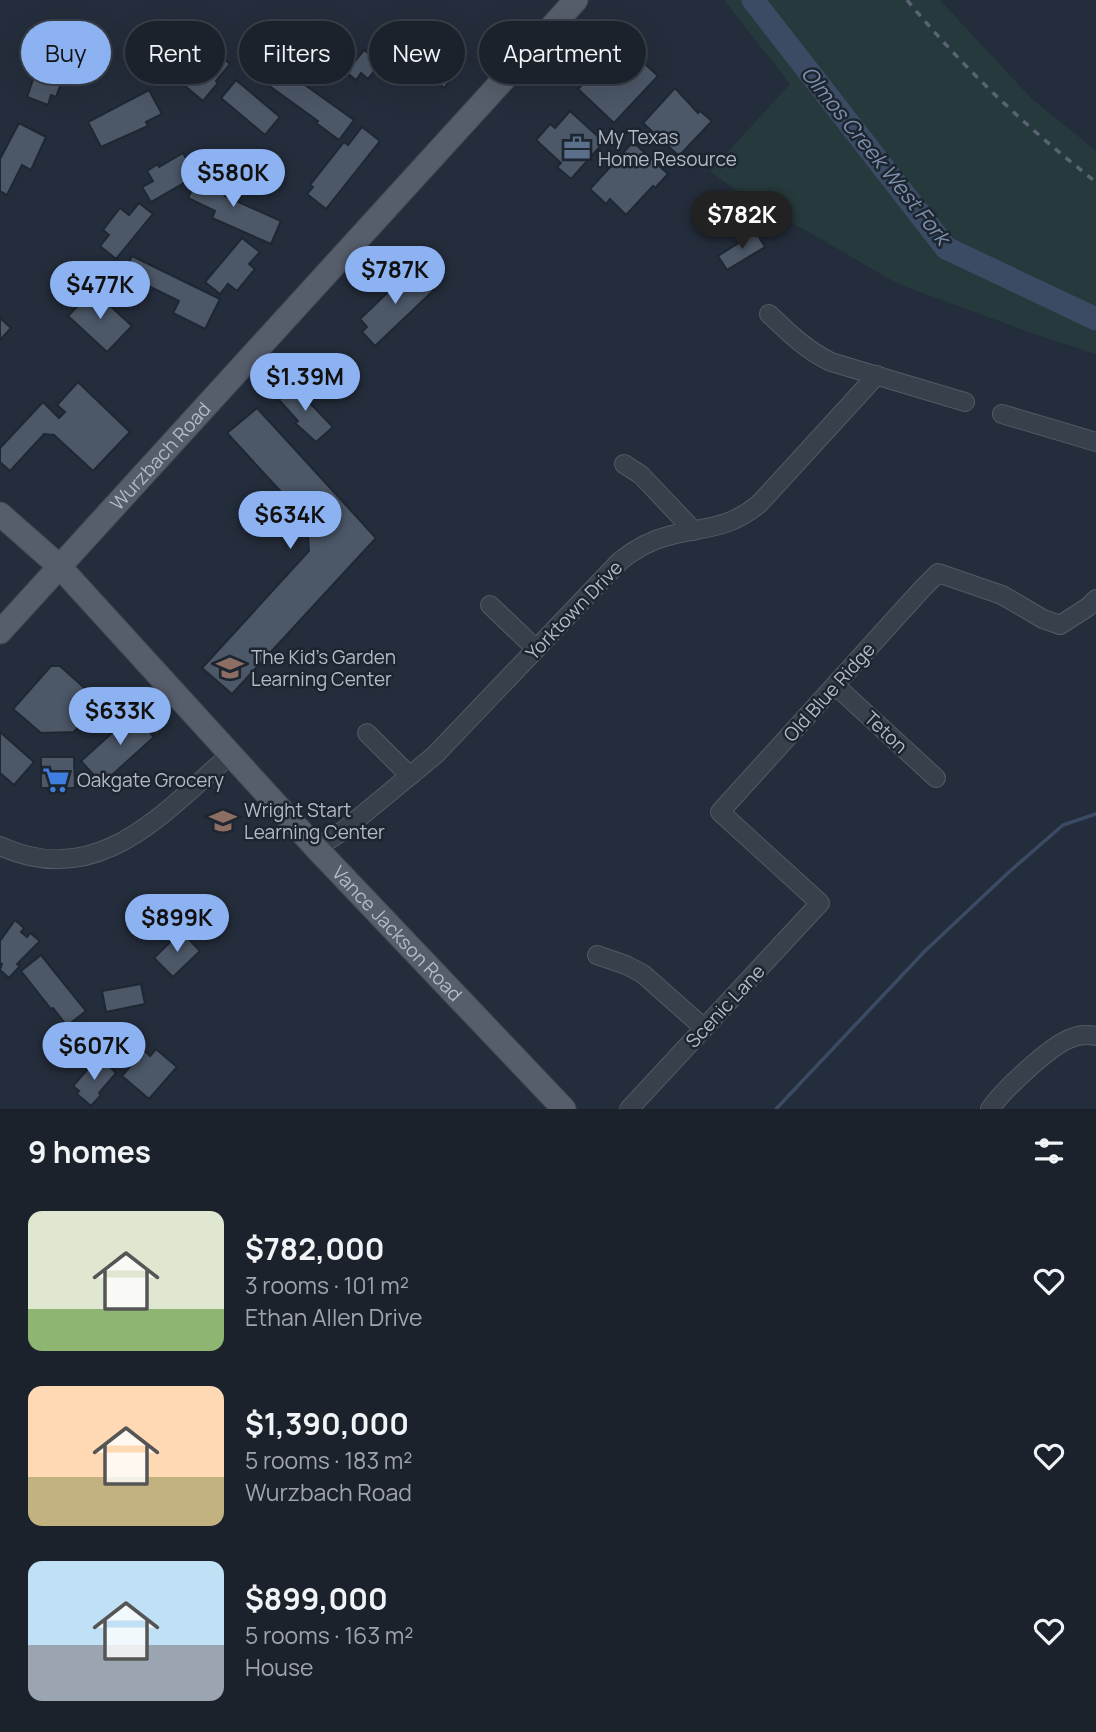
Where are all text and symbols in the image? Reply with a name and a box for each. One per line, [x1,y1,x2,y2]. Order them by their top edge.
chip: Buy [21,21,111,84]
chip: Rent [125,21,225,84]
chip: Filters [239,21,355,84]
chip: New [369,21,465,84]
chip: Apartment [479,21,646,84]
water label: Olmos Creek West Fork [795,60,958,252]
place label: My Texas Home Resource [598,124,737,172]
office icon: My Texas Home Resource [562,133,592,163]
pin: $580K [184,150,282,209]
text: $580K [197,156,269,188]
pin: $782K [693,191,791,251]
text: $782K [707,198,777,230]
pin: $787K [346,246,444,306]
text: $787K [361,253,429,285]
pin: $477K [51,262,149,321]
text: $477K [66,268,134,300]
pin: $1.39M [248,354,362,413]
text: $1.39M [266,360,344,392]
street label: Wurzbach Road [104,396,216,516]
pin: $634K [241,491,339,551]
text: $634K [255,498,326,530]
street label: Yorktown Drive [520,555,628,665]
street label: Old Blue Ridge [777,637,881,747]
place label: The Kid's Garden Learning Center [251,644,396,692]
school or university icon: The Kid's Garden Learning Center [215,653,245,683]
pin: $633K [71,688,169,747]
text: $633K [85,694,155,726]
street label: Teton [859,705,913,759]
supermarket icon: Oakgate Grocery [41,765,71,795]
place label: Oakgate Grocery [77,767,224,793]
place label: Wright Start Learning Center [244,797,385,845]
school or university icon: Wright Start Learning Center [208,806,238,836]
street label: Vance Jackson Road [326,860,468,1007]
pin: $899K [128,894,226,954]
text: $899K [141,901,213,933]
street label: Scenic Lane [680,959,770,1053]
pin: $607K [45,1023,143,1082]
text: $607K [58,1029,130,1061]
text: 9 homes [28,1131,151,1172]
icon: filters [1030,1132,1068,1170]
text: $782,000 [245,1228,384,1269]
icon: home [84,1239,168,1323]
icon: heart [1030,1262,1068,1300]
text: 3 rooms · 101 m² [245,1269,409,1301]
text: Ethan Allen Drive [245,1301,422,1333]
text: $1,390,000 [245,1403,409,1444]
icon: home [84,1414,168,1498]
icon: heart [1030,1437,1068,1475]
text: 5 rooms · 183 m² [245,1444,412,1476]
text: Wurzbach Road [245,1476,412,1508]
text: $899,000 [245,1578,388,1619]
icon: home [84,1589,168,1673]
icon: heart [1030,1612,1068,1650]
text: 5 rooms · 163 m² [245,1619,413,1651]
text: House [245,1651,314,1683]

